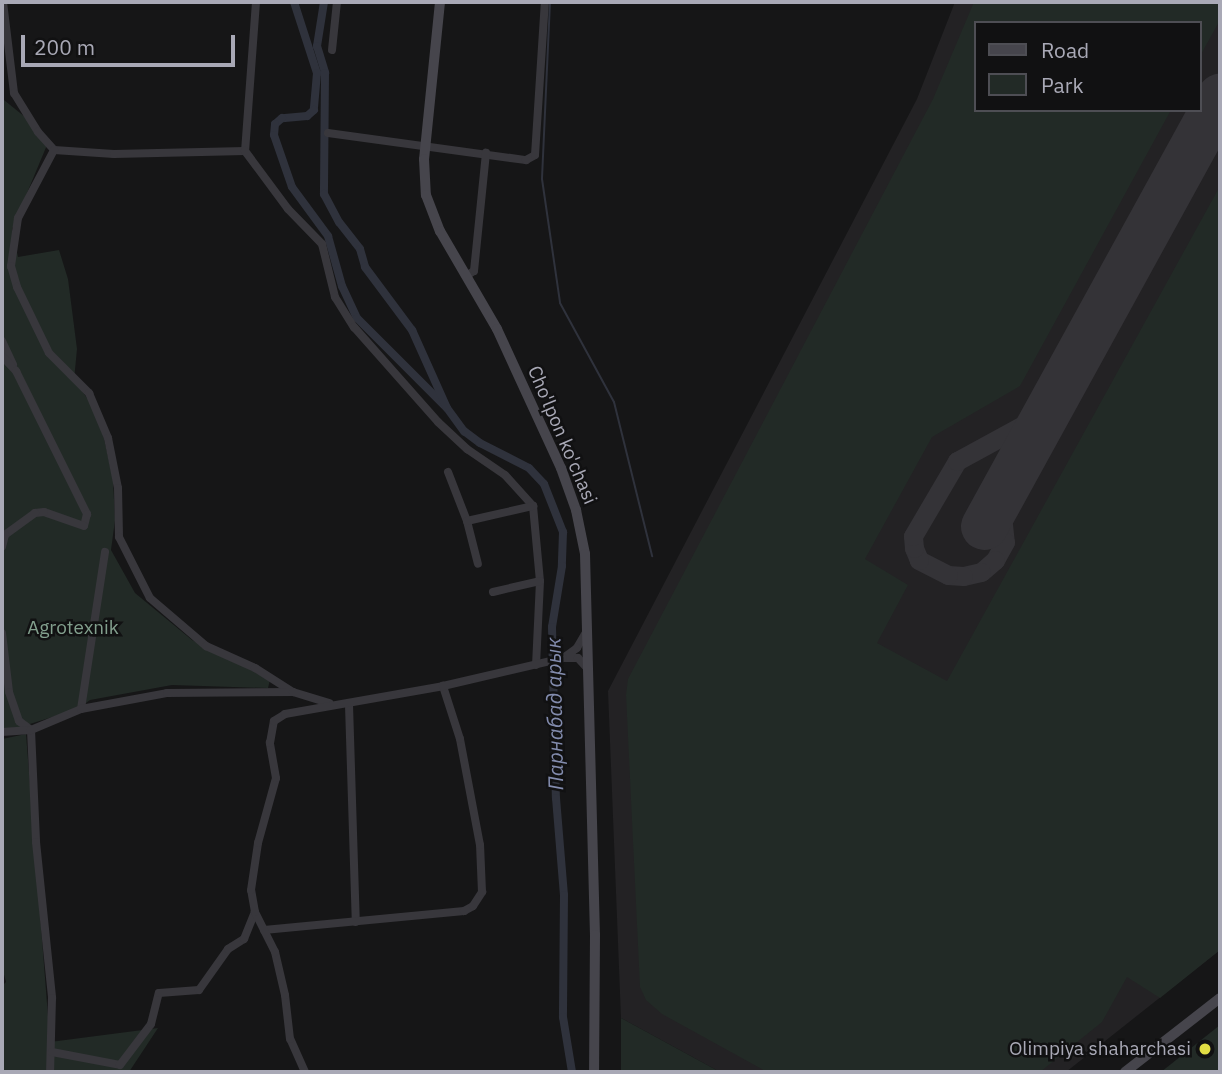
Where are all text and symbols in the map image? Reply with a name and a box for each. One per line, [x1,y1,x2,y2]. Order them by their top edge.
scale bar [24,21,238,65]
legend [974,21,1201,112]
text: 200 m [34,33,95,61]
text: Road [1041,36,1089,64]
text: Park [1041,71,1084,99]
street label: Cho'lpon ko'chasi [523,362,601,508]
park label: Agrotexnik [27,617,119,639]
water label: Парнабад арык [540,637,568,791]
place label: Olimpiya shaharchasi [1009,1038,1191,1060]
marker: Olimpiya shaharchasi [1197,1041,1213,1057]

